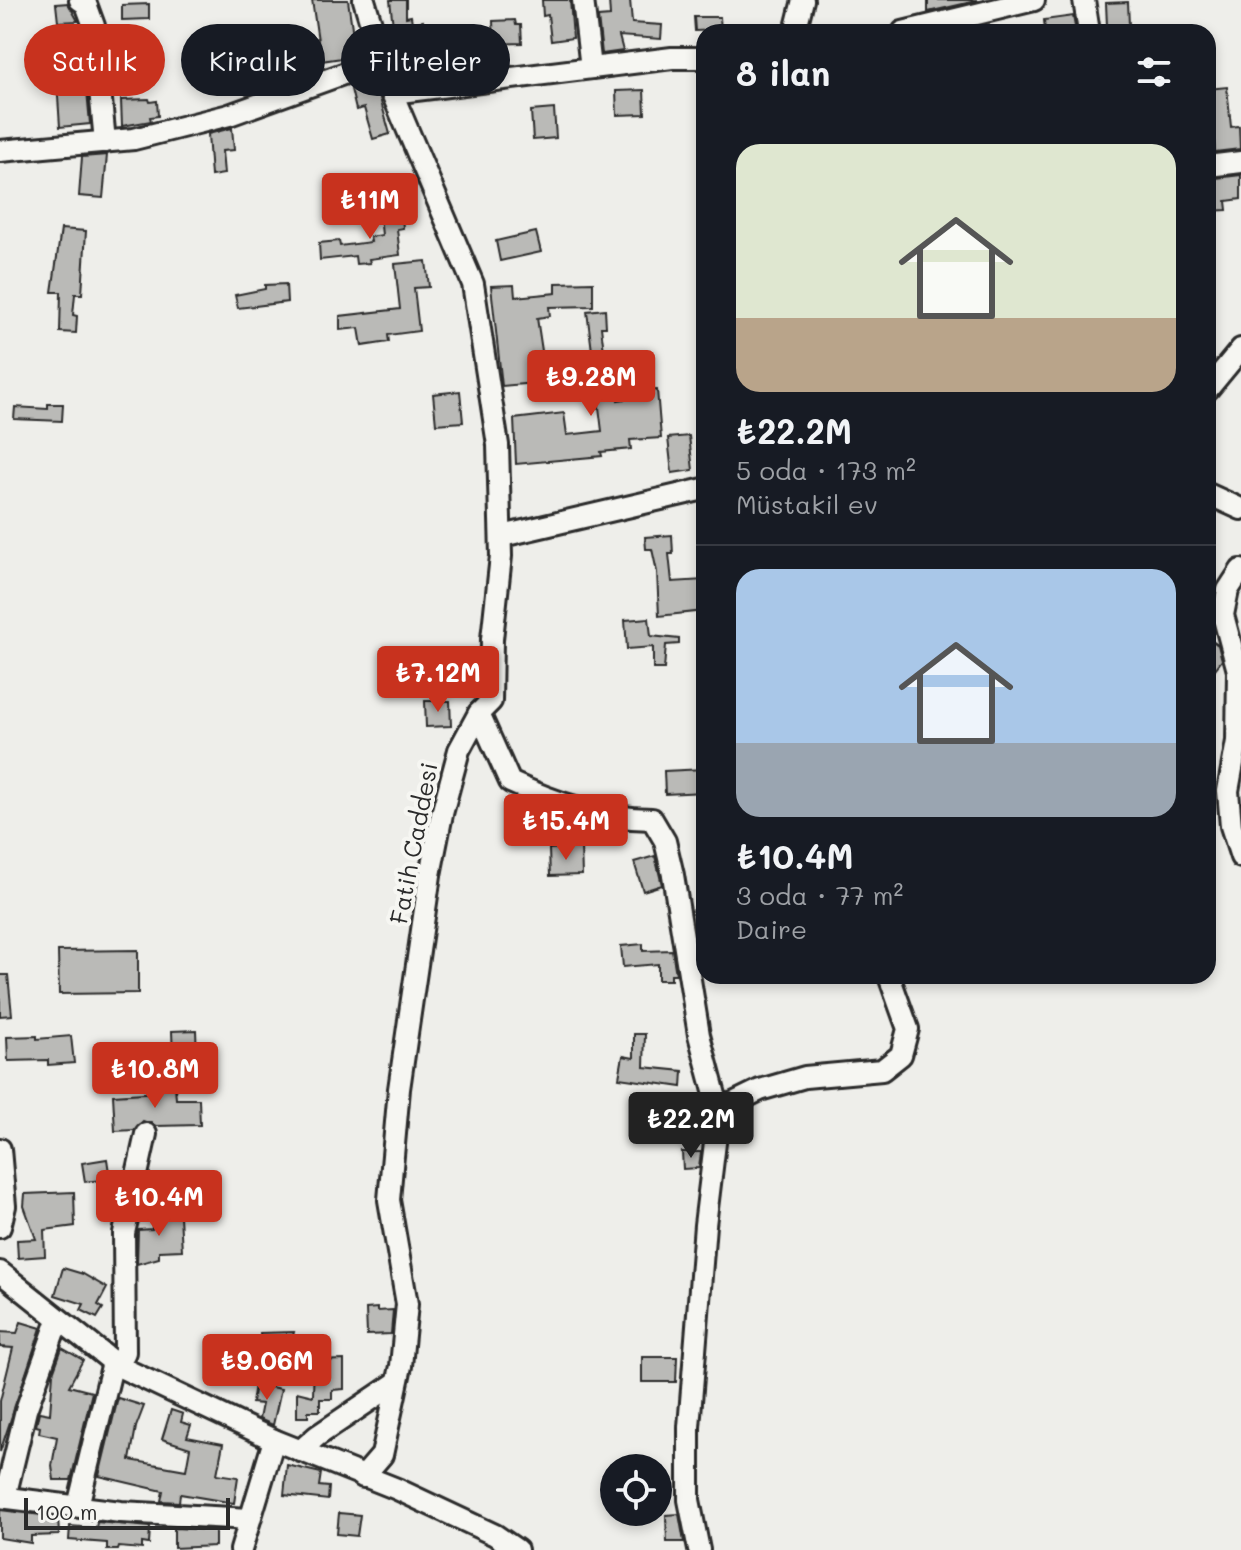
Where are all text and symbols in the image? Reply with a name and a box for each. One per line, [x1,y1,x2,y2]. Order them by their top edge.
chip: Satılık [24,24,165,96]
chip: Kiralık [181,24,325,96]
chip: Filtreler [341,24,510,96]
text: 8 ilan [736,50,830,95]
icon: filters [1132,50,1176,94]
pin: ₺11M [323,173,417,241]
text: ₺11M [340,182,400,216]
icon: home [884,196,1028,340]
pin: ₺9.28M [526,350,656,418]
text: ₺9.28M [545,359,637,393]
text: ₺22.2M [736,408,852,453]
text: 5 oda · 173 m² [736,453,916,487]
text: Müstakil ev [736,487,878,521]
icon: home [884,621,1028,765]
pin: ₺7.12M [373,646,503,714]
text: ₺7.12M [395,655,481,689]
street label: Fatih Caddesi [382,760,444,926]
pin: ₺15.4M [501,794,631,862]
text: ₺15.4M [522,803,610,837]
text: ₺10.4M [736,833,854,878]
text: 3 oda · 77 m² [736,878,903,912]
text: Daire [736,912,807,946]
pin: ₺10.8M [90,1042,220,1110]
text: ₺10.8M [110,1051,200,1085]
pin: ₺22.2M [626,1092,756,1160]
text: ₺22.2M [647,1101,735,1135]
pin: ₺10.4M [94,1170,224,1238]
text: ₺10.4M [114,1179,204,1213]
pin: ₺9.06M [202,1334,332,1402]
text: ₺9.06M [220,1343,314,1377]
map controls [600,1454,672,1526]
button: locate [600,1454,672,1526]
scale bar [24,1494,230,1530]
text: 100 m [36,1497,98,1526]

